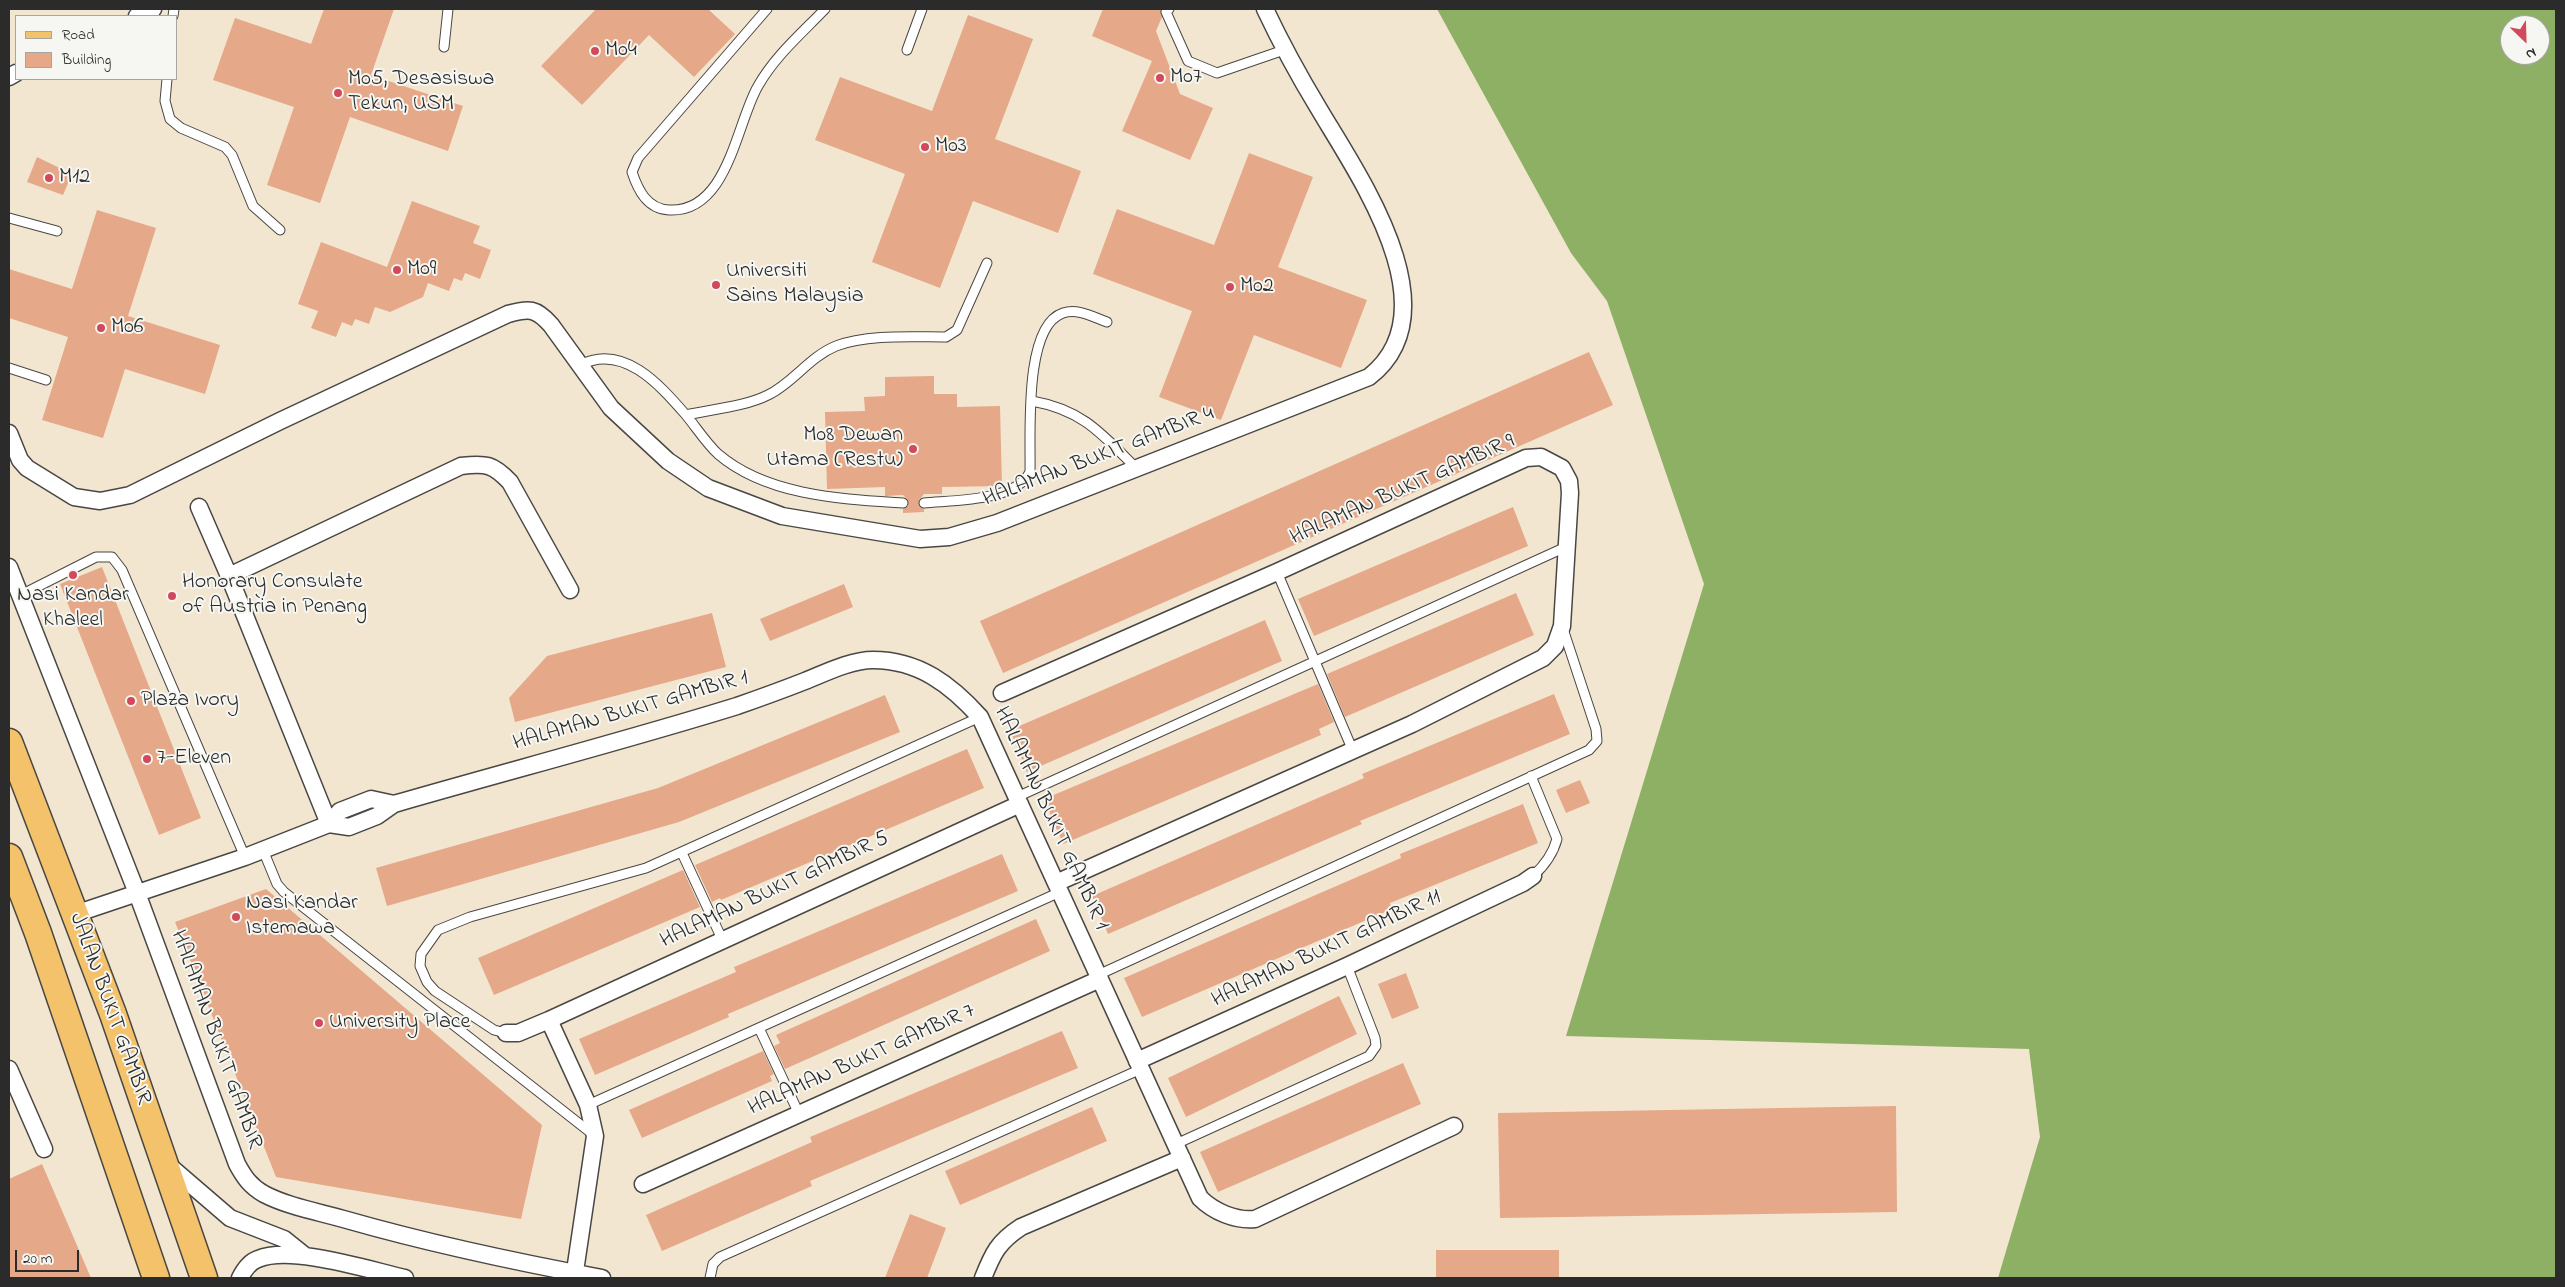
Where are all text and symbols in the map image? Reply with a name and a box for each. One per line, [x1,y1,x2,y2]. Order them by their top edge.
legend [15,15,178,80]
north arrow [2500,15,2550,65]
text: Road [62,24,95,46]
place label: M04 [605,38,637,64]
text: N [2522,42,2539,65]
marker: M04 [589,45,601,57]
text: Building [62,49,111,71]
place label: M07 [1170,65,1202,91]
place label: M05, Desasiswa Tekun, USM [348,67,494,118]
marker: M07 [1154,72,1166,84]
marker: M05, Desasiswa Tekun, USM [332,87,344,99]
place label: M03 [935,134,967,160]
marker: M03 [919,141,931,153]
place label: M12 [59,165,90,191]
marker: M12 [43,172,55,184]
place label: M09 [407,257,436,283]
place label: Universiti Sains Malaysia [726,259,864,310]
marker: M09 [391,264,403,276]
place label: M02 [1240,274,1274,300]
marker: Universiti Sains Malaysia [710,279,722,291]
marker: M02 [1224,281,1236,293]
place label: M06 [111,315,144,341]
marker: M06 [95,322,107,334]
street label: HALAMAN BUKIT GAMBIR 4 [980,402,1218,514]
place label: M08 Dewan Utama (Restu) [767,423,903,474]
street label: HALAMAN BUKIT GAMBIR 9 [1287,430,1519,552]
marker: M08 Dewan Utama (Restu) [907,443,919,455]
marker: Nasi Kandar Khaleel [67,569,79,581]
place label: Honorary Consulate of Austria in Penang [182,570,367,622]
place label: Nasi Kandar Khaleel [17,583,129,634]
marker: Honorary Consulate of Austria in Penang [166,590,178,602]
street label: HALAMAN BUKIT GAMBIR 1 [510,666,752,758]
place label: Plaza Ivory [141,688,239,714]
marker: Plaza Ivory [125,695,137,707]
street label: HALAMAN BUKIT GAMBIR 1 [987,703,1113,935]
place label: 7-Eleven [157,746,231,772]
marker: 7-Eleven [141,753,153,765]
street label: HALAMAN BUKIT GAMBIR 5 [657,826,893,956]
street label: HALAMAN BUKIT GAMBIR 11 [1208,885,1446,1015]
place label: Nasi Kandar Istemawa [246,891,358,942]
street label: JALAN BUKIT GAMBIR [62,910,156,1108]
marker: Nasi Kandar Istemawa [230,911,242,923]
street label: HALAMAN BUKIT GAMBIR [163,927,267,1153]
street label: HALAMAN BUKIT GAMBIR 7 [745,999,979,1123]
place label: University Place [329,1010,470,1036]
marker: University Place [313,1017,325,1029]
scale bar [18,1240,81,1272]
text: 20 m [23,1248,52,1270]

